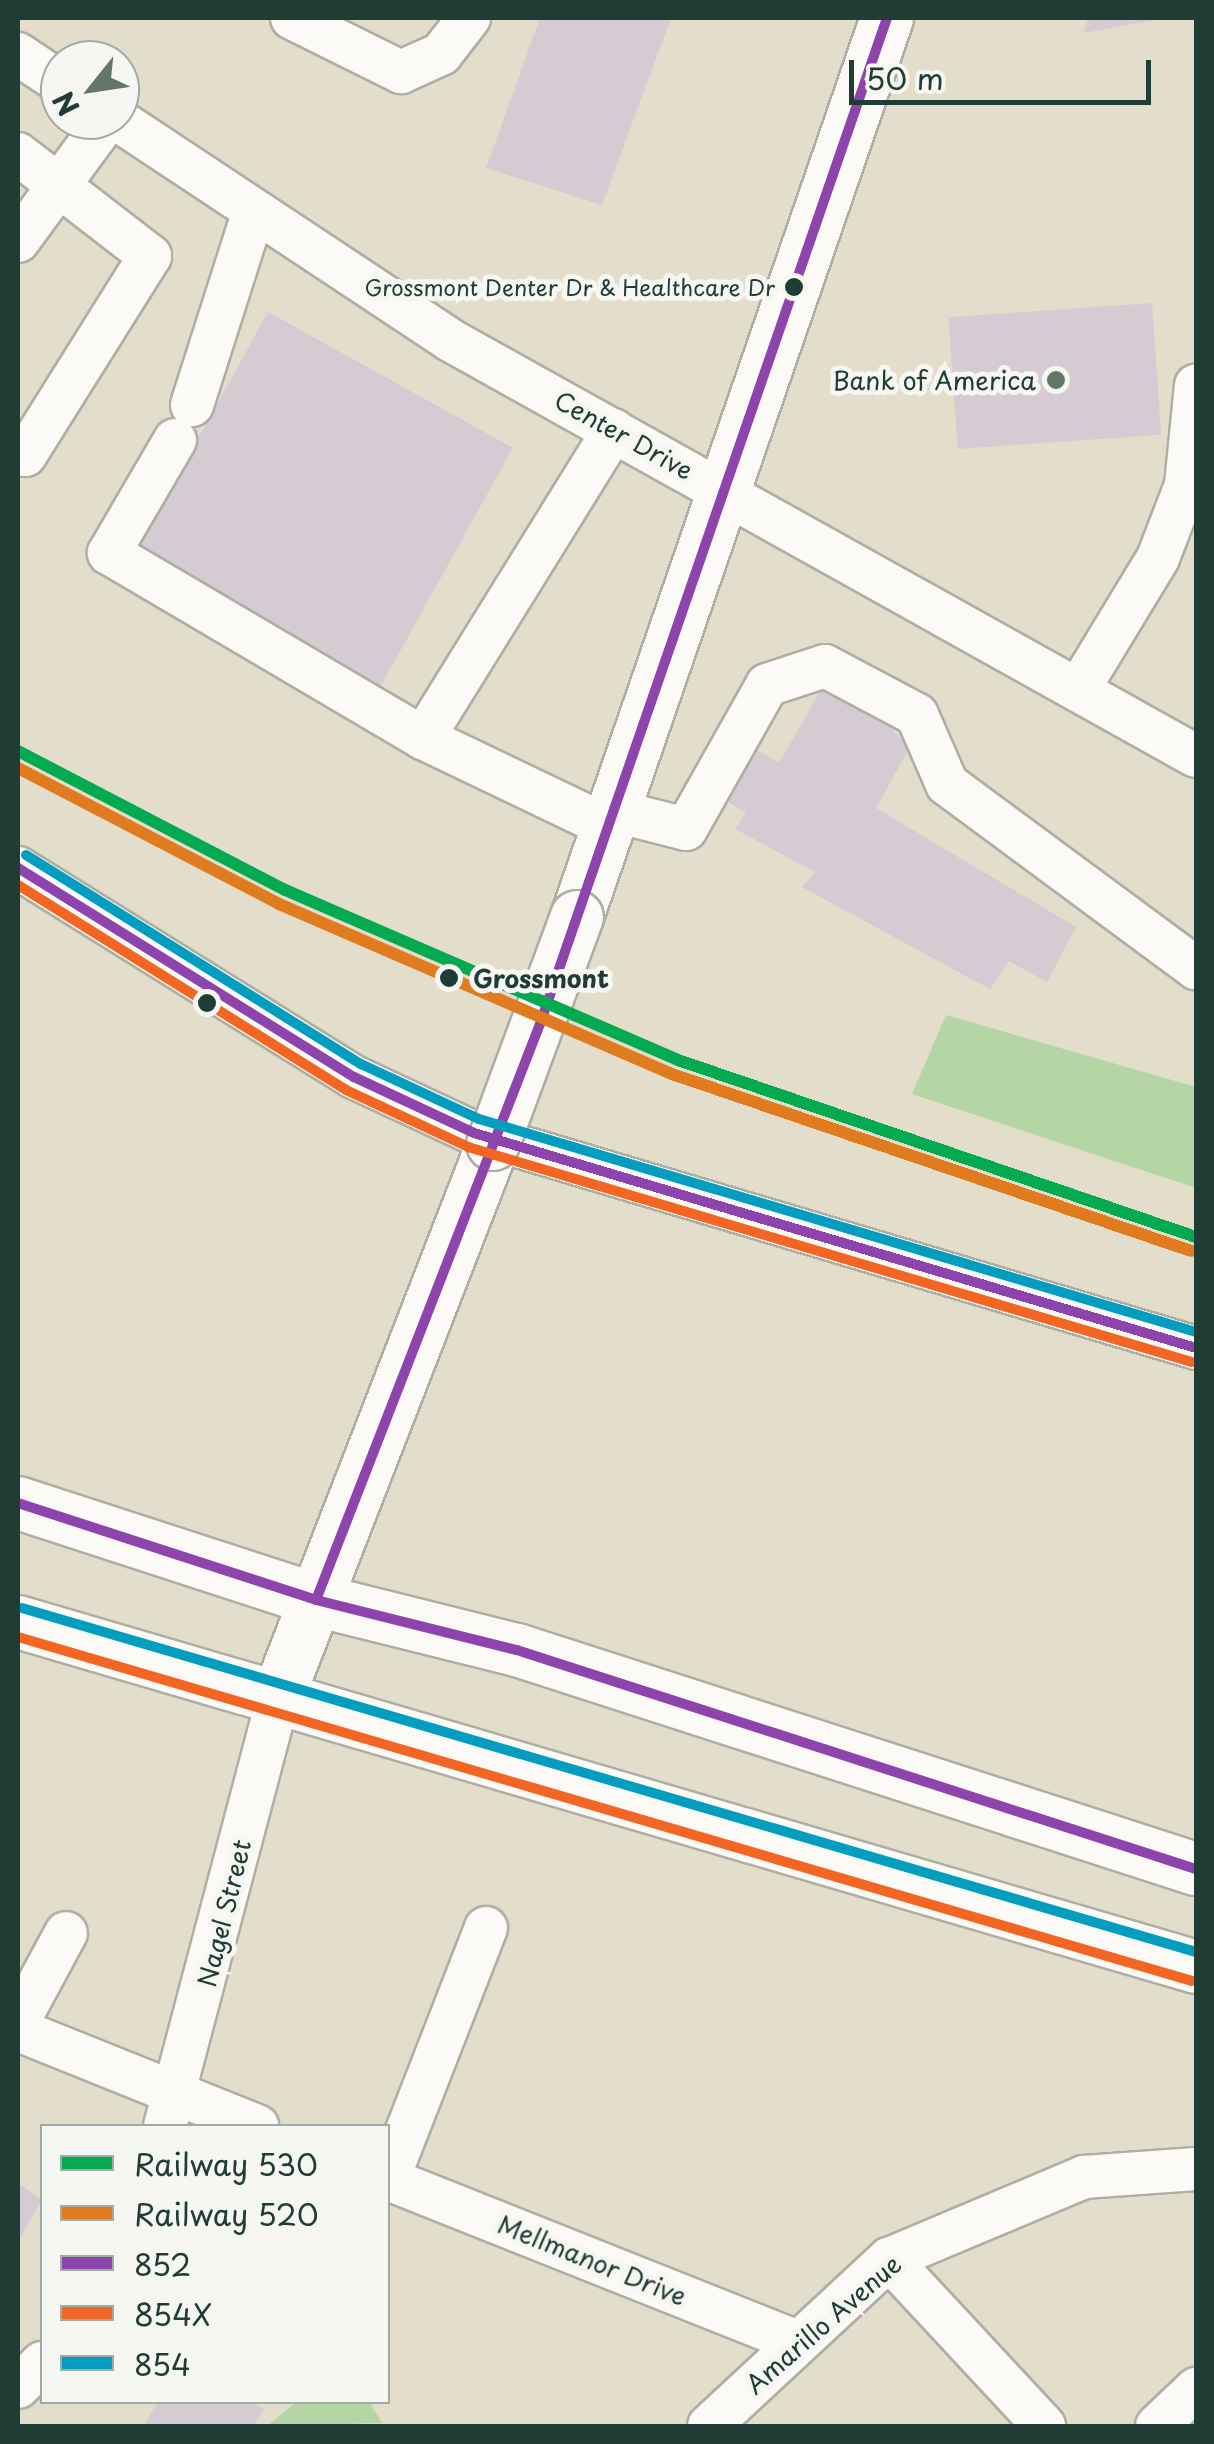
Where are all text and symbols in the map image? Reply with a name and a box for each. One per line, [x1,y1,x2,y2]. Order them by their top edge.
north arrow [40,40,140,140]
scale bar [854,40,1156,102]
text: 50 m [866,55,944,100]
text: N [41,84,89,125]
place label: Grossmont Denter Dr & Healthcare Dr [363,274,775,300]
marker: Grossmont Denter Dr & Healthcare Dr [784,277,804,297]
place label: Bank of America [832,365,1036,395]
marker: Bank of America [1045,369,1067,391]
street label: Center Drive [549,384,699,486]
marker: Grossmont [434,963,464,993]
place label: Grossmont [473,963,609,993]
unlabelled marker [197,993,217,1013]
street label: Nagel Street [191,1836,257,1990]
legend [40,2124,390,2404]
text: Railway 530 [134,2141,318,2186]
text: Railway 520 [134,2191,319,2236]
street label: Mellmanor Drive [493,2209,691,2311]
text: 852 [134,2241,191,2286]
street label: Amarillo Avenue [739,2249,907,2399]
text: 854X [134,2291,212,2336]
text: 854 [134,2341,191,2386]

